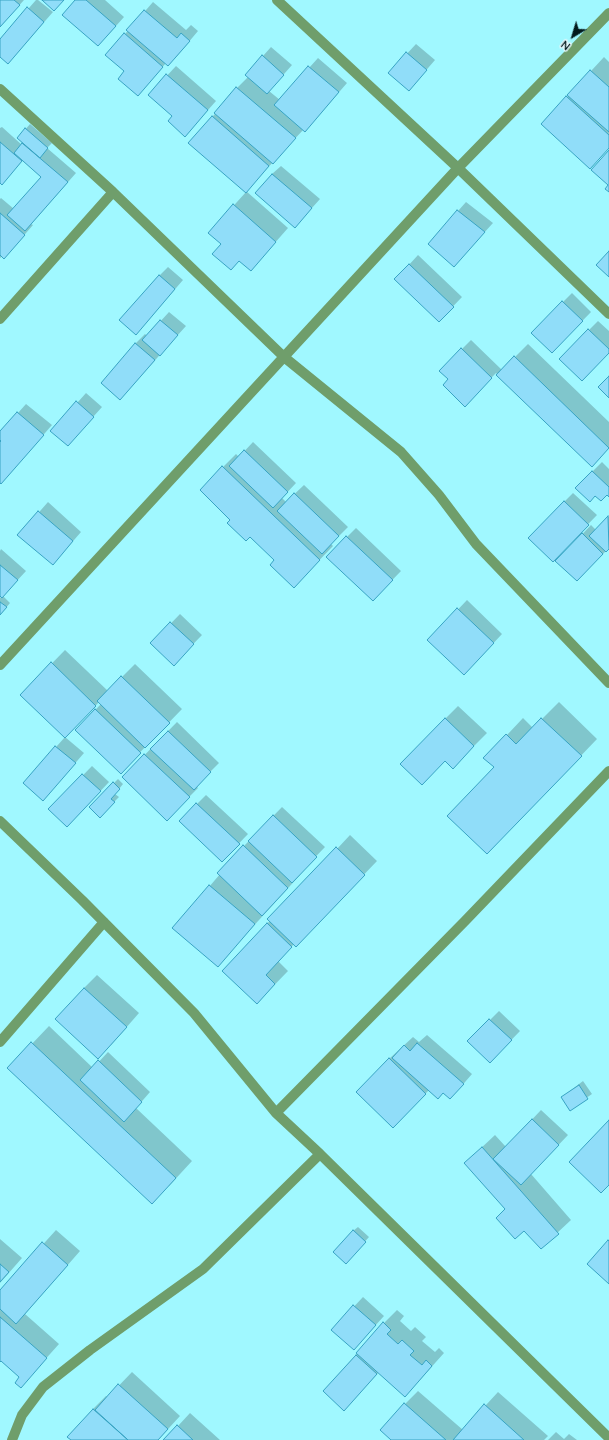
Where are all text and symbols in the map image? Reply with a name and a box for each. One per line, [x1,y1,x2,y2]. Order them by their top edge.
north arrow [553,16,593,56]
text: N [558,37,573,53]

